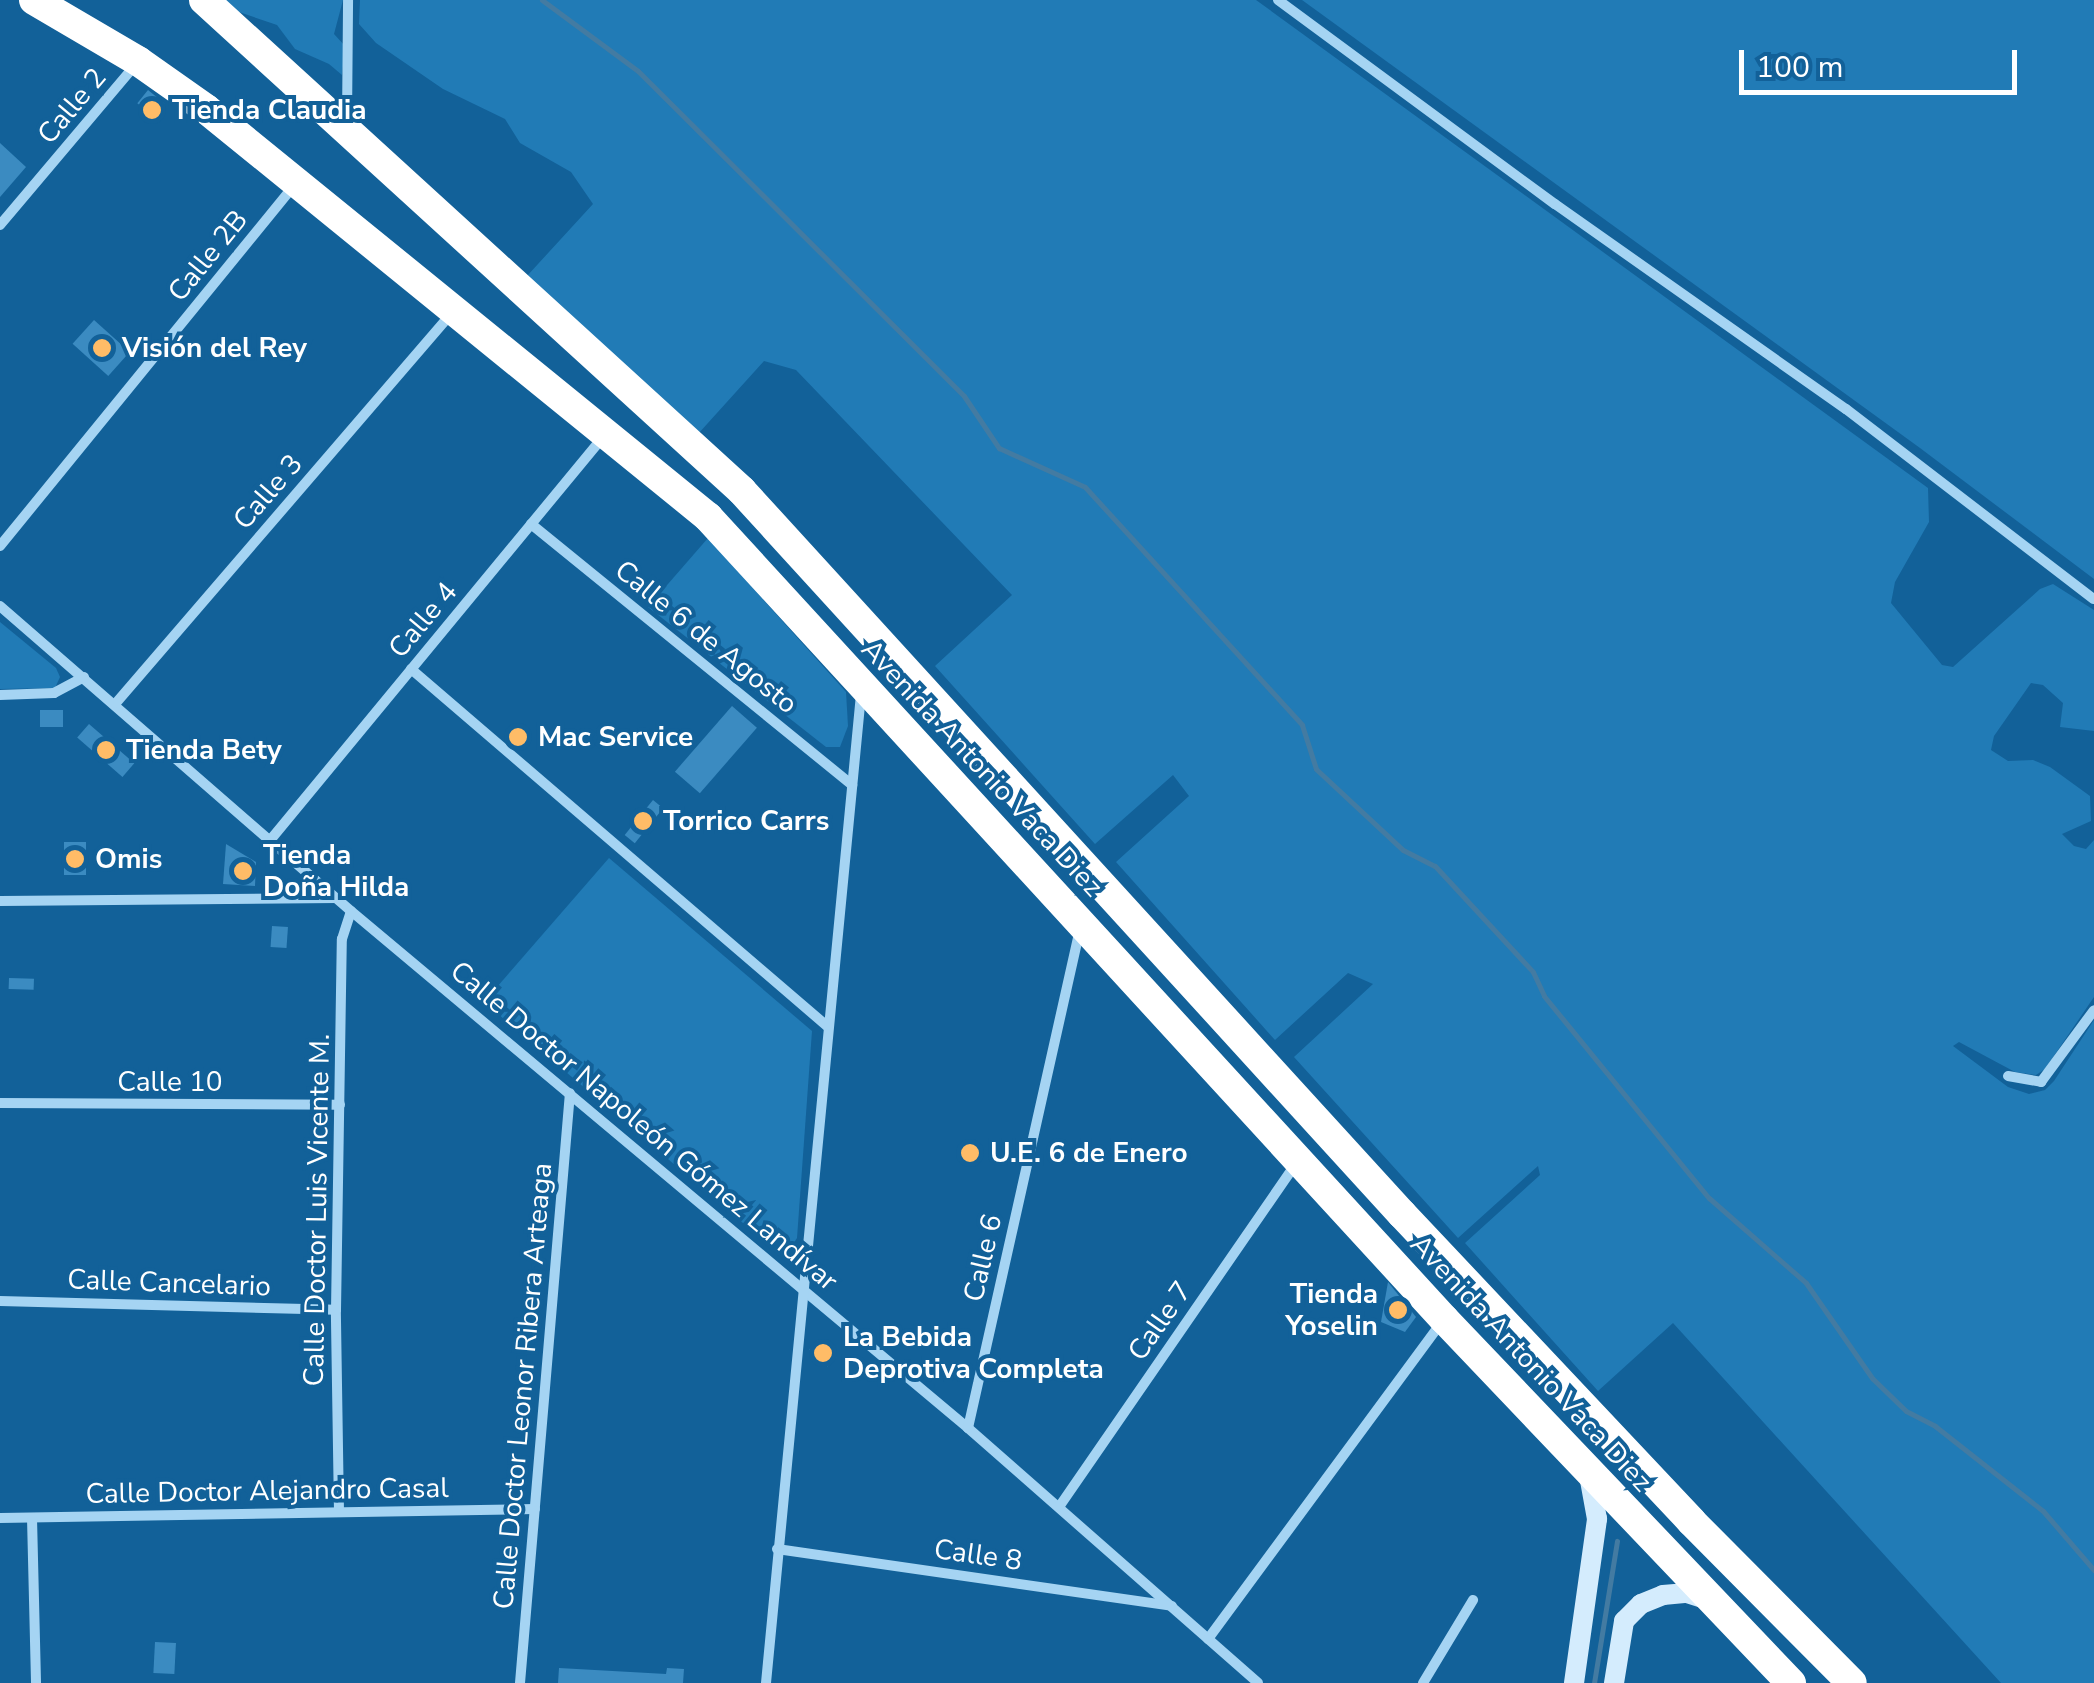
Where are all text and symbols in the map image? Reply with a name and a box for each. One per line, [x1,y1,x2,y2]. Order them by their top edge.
scale bar [1744,30,2022,92]
text: 100 m [1756,47,1843,88]
street label: Calle 2 [31,61,113,151]
place label: Tienda Claudia [172,93,366,127]
marker: Tienda Claudia [141,99,163,121]
street label: Calle 2B [161,204,255,308]
place label: Visión del Rey [122,331,307,365]
marker: Visión del Rey [91,337,113,359]
street label: Calle 3 [226,448,310,536]
street label: Calle 6 de Agosto [608,553,804,721]
street label: Calle 4 [382,575,464,665]
street label: Avenida Antonio Vaca Diez [854,633,1110,903]
place label: Mac Service [538,720,693,754]
marker: Mac Service [507,726,529,748]
place label: Tienda Bety [126,733,282,767]
marker: Tienda Bety [95,739,117,761]
place label: Torrico Carrs [663,804,829,838]
marker: Torrico Carrs [632,810,654,832]
place label: Tienda Doña Hilda [263,838,409,904]
place label: Omis [95,842,162,876]
marker: Omis [64,848,86,870]
marker: Tienda Doña Hilda [232,860,254,882]
street label: Calle Doctor Napoleón Gómez Landívar [443,954,845,1298]
street label: Calle Doctor Luis Vicente M. [297,1033,337,1387]
street label: Calle 10 [117,1065,223,1099]
place label: U.E. 6 de Enero [990,1136,1188,1170]
marker: U.E. 6 de Enero [959,1142,981,1164]
street label: Calle Doctor Leonor Ribera Arteaga [487,1161,559,1611]
street label: Calle 6 [957,1211,1009,1305]
street label: Avenida Antonio Vaca Diez [1403,1228,1659,1498]
street label: Calle Cancelario [67,1263,271,1303]
street label: Calle 7 [1121,1275,1199,1367]
place label: Tienda Yoselin [1286,1277,1378,1343]
marker: Tienda Yoselin [1387,1299,1409,1321]
place label: La Bebida Deprotiva Completa [843,1320,1104,1386]
marker: La Bebida Deprotiva Completa [812,1342,834,1364]
street label: Calle Doctor Alejandro Casal [85,1471,449,1511]
street label: Calle 8 [932,1532,1024,1578]

